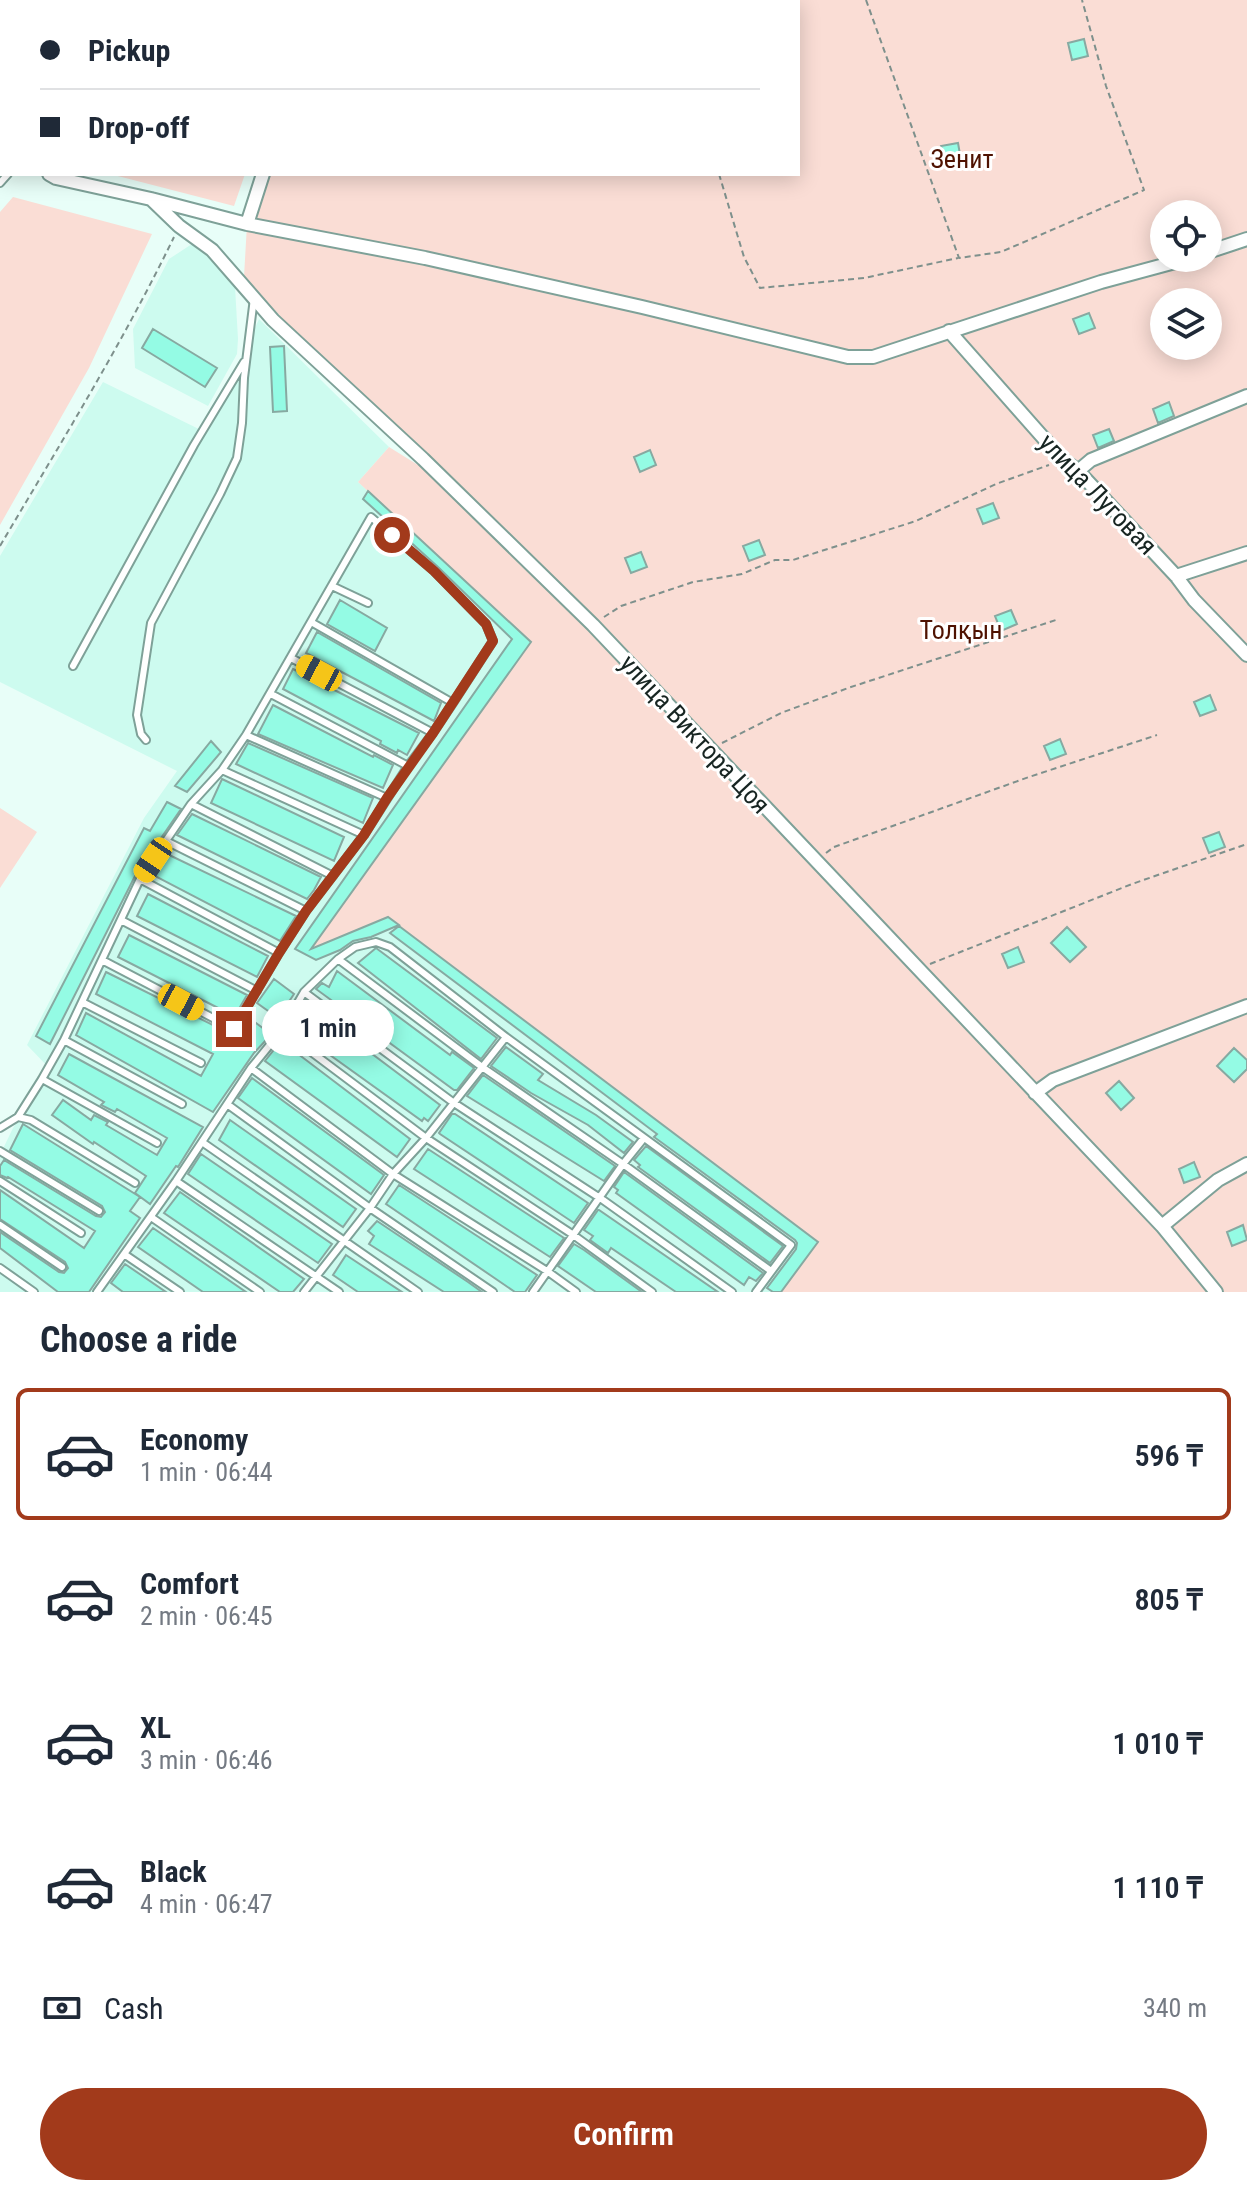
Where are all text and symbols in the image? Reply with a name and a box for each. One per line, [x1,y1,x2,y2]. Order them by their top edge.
text: Pickup [88,33,170,68]
text: Drop-off [88,110,190,145]
park label: Зенит [930,144,994,174]
map controls [1150,200,1222,360]
button: locate [1150,200,1222,272]
button: layers [1150,288,1222,360]
street label: улица Луговая [1033,427,1163,561]
route start [374,517,410,553]
park label: Толқын [920,615,1002,645]
street label: улица Виктора Цоя [614,648,776,820]
car [292,651,346,695]
car [130,833,176,887]
car [154,980,208,1024]
callout: 1 min [262,1001,394,1057]
route end [216,1011,252,1047]
text: 1 min [299,1013,357,1043]
text: Choose a ride [40,1319,237,1361]
icon: car [44,1418,116,1490]
text: Economy [140,1422,248,1457]
text: 596 ₸ [1134,1438,1203,1473]
text: 1 min · 06:44 [140,1457,273,1487]
icon: car [44,1562,116,1634]
text: Comfort [140,1566,239,1601]
text: 805 ₸ [1134,1582,1203,1617]
text: 2 min · 06:45 [140,1601,273,1631]
icon: car [44,1706,116,1778]
text: XL [140,1710,171,1745]
text: 1 010 ₸ [1112,1726,1203,1761]
text: 3 min · 06:46 [140,1745,273,1775]
icon: car [44,1850,116,1922]
text: Black [140,1854,207,1889]
text: 1 110 ₸ [1112,1870,1203,1905]
text: 4 min · 06:47 [140,1889,273,1919]
icon: cash [40,1986,84,2030]
text: Cash [104,1991,164,2026]
text: 340 m [1143,1993,1207,2023]
button: Confirm [40,2088,1207,2180]

